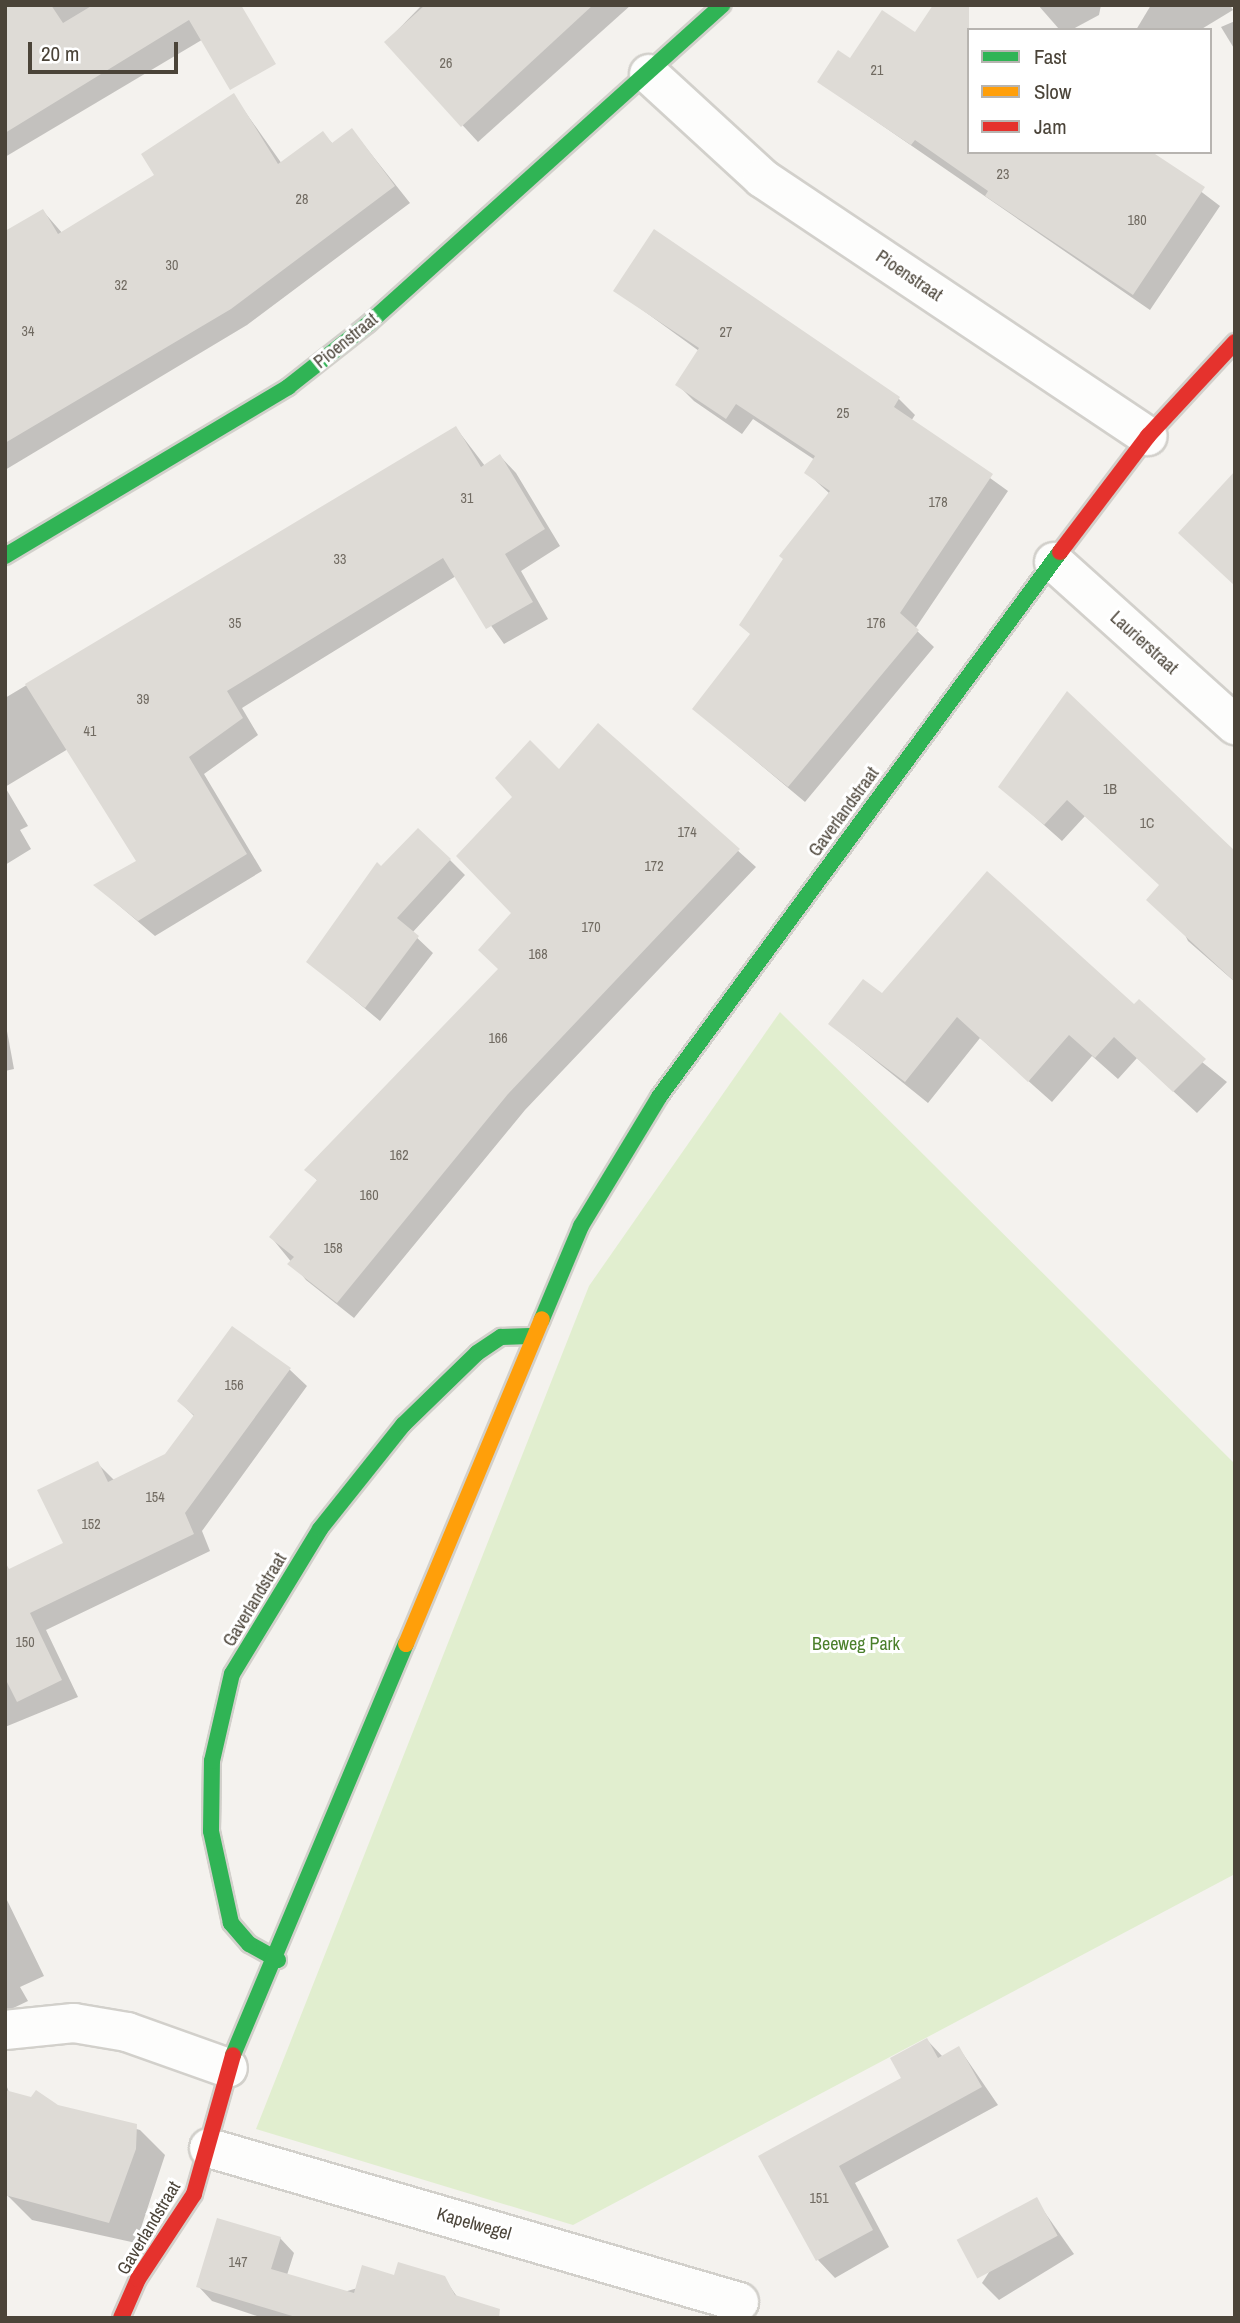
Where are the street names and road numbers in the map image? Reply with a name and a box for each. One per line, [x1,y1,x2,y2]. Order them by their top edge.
street label: Pioenstraat [872,246,946,306]
street label: Pioenstraat [310,309,382,373]
street label: Laurierstraat [1106,607,1182,679]
street label: Gaverlandstraat [804,763,884,861]
street label: Gaverlandstraat [219,1549,291,1651]
street label: Gaverlandstraat [113,2177,185,2279]
street label: Kapelwegel [434,2203,514,2245]

